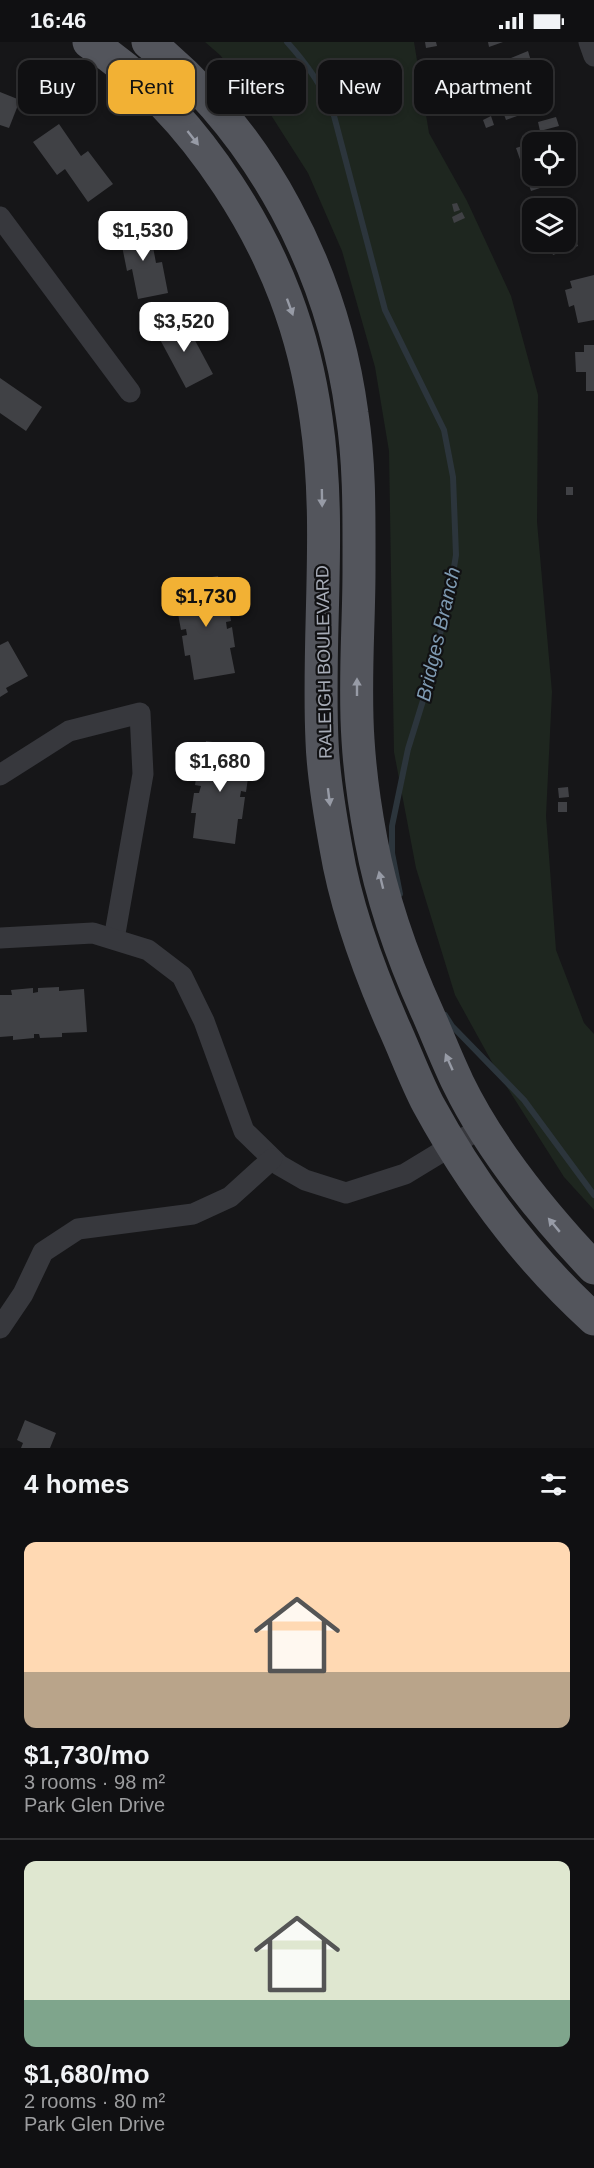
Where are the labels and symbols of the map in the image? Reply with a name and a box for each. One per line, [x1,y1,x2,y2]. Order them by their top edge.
one-way arrow [187,130,200,146]
pin: $1,530 [94,211,192,262]
one-way arrow [285,298,295,316]
pin: $3,520 [135,302,233,353]
one-way arrow [317,488,327,507]
street label: RALEIGH BOULEVARD [312,565,336,759]
water label: Bridges Branch [412,565,464,703]
pin: $1,730 [157,577,255,628]
one-way arrow [353,677,362,696]
pin: $1,680 [171,742,269,793]
one-way arrow [325,788,334,807]
one-way arrow [376,871,385,889]
one-way arrow [444,1053,453,1071]
one-way arrow [548,1217,561,1233]

